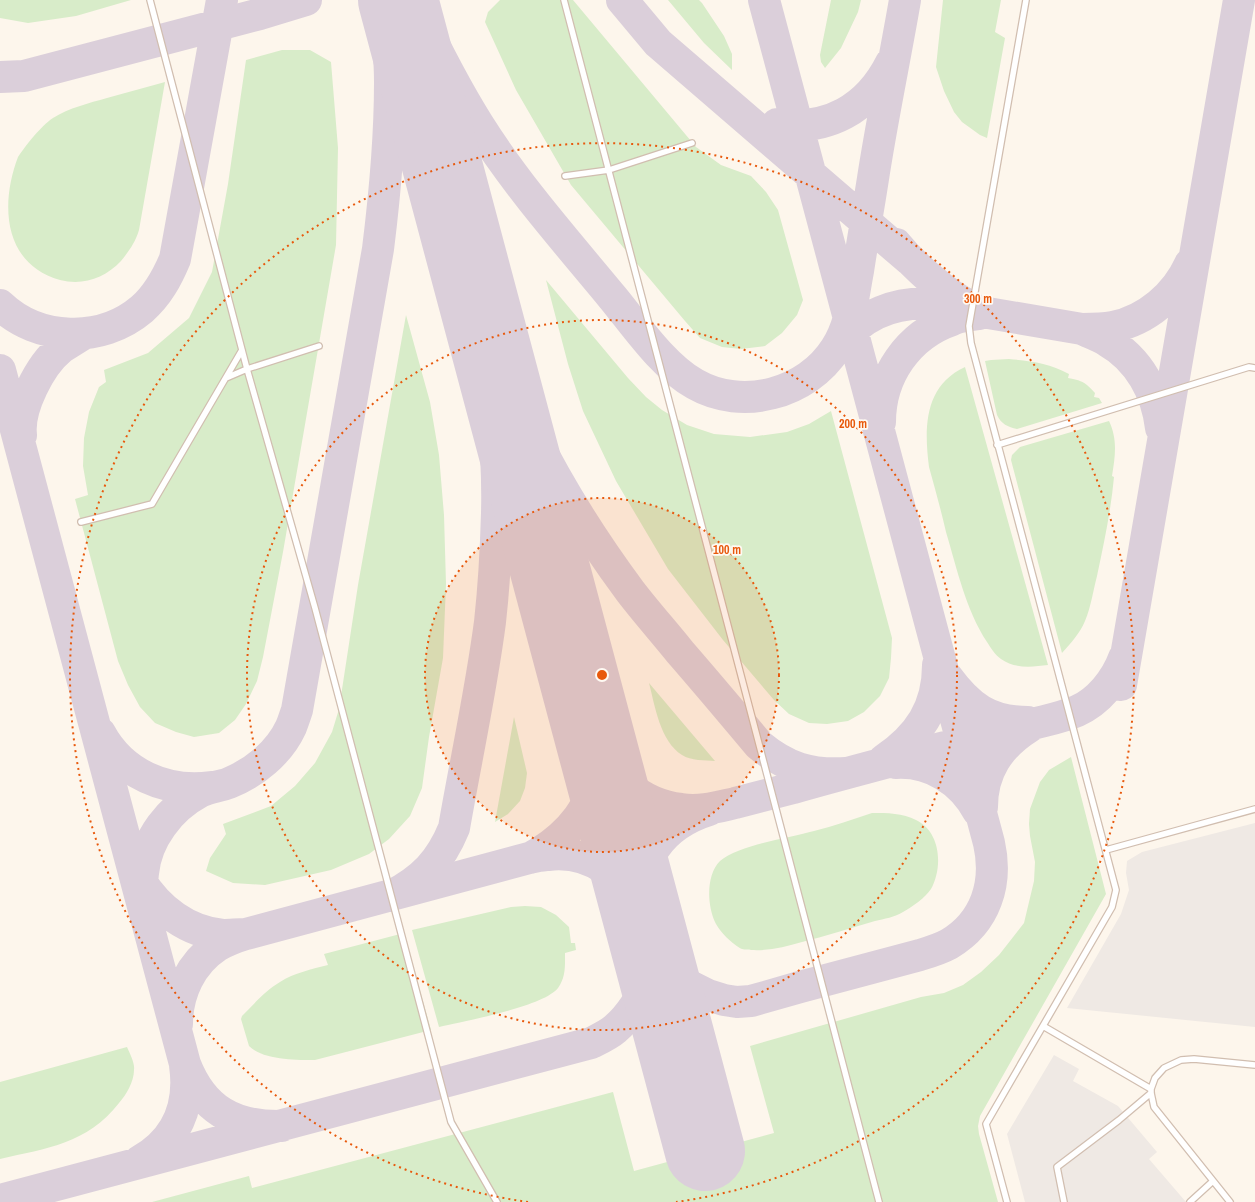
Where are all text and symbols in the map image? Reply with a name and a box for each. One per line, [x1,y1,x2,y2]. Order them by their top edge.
text: 300 m [964,291,992,307]
text: 200 m [839,416,867,432]
text: 100 m [713,542,741,558]
centre of rings [595,668,609,682]

